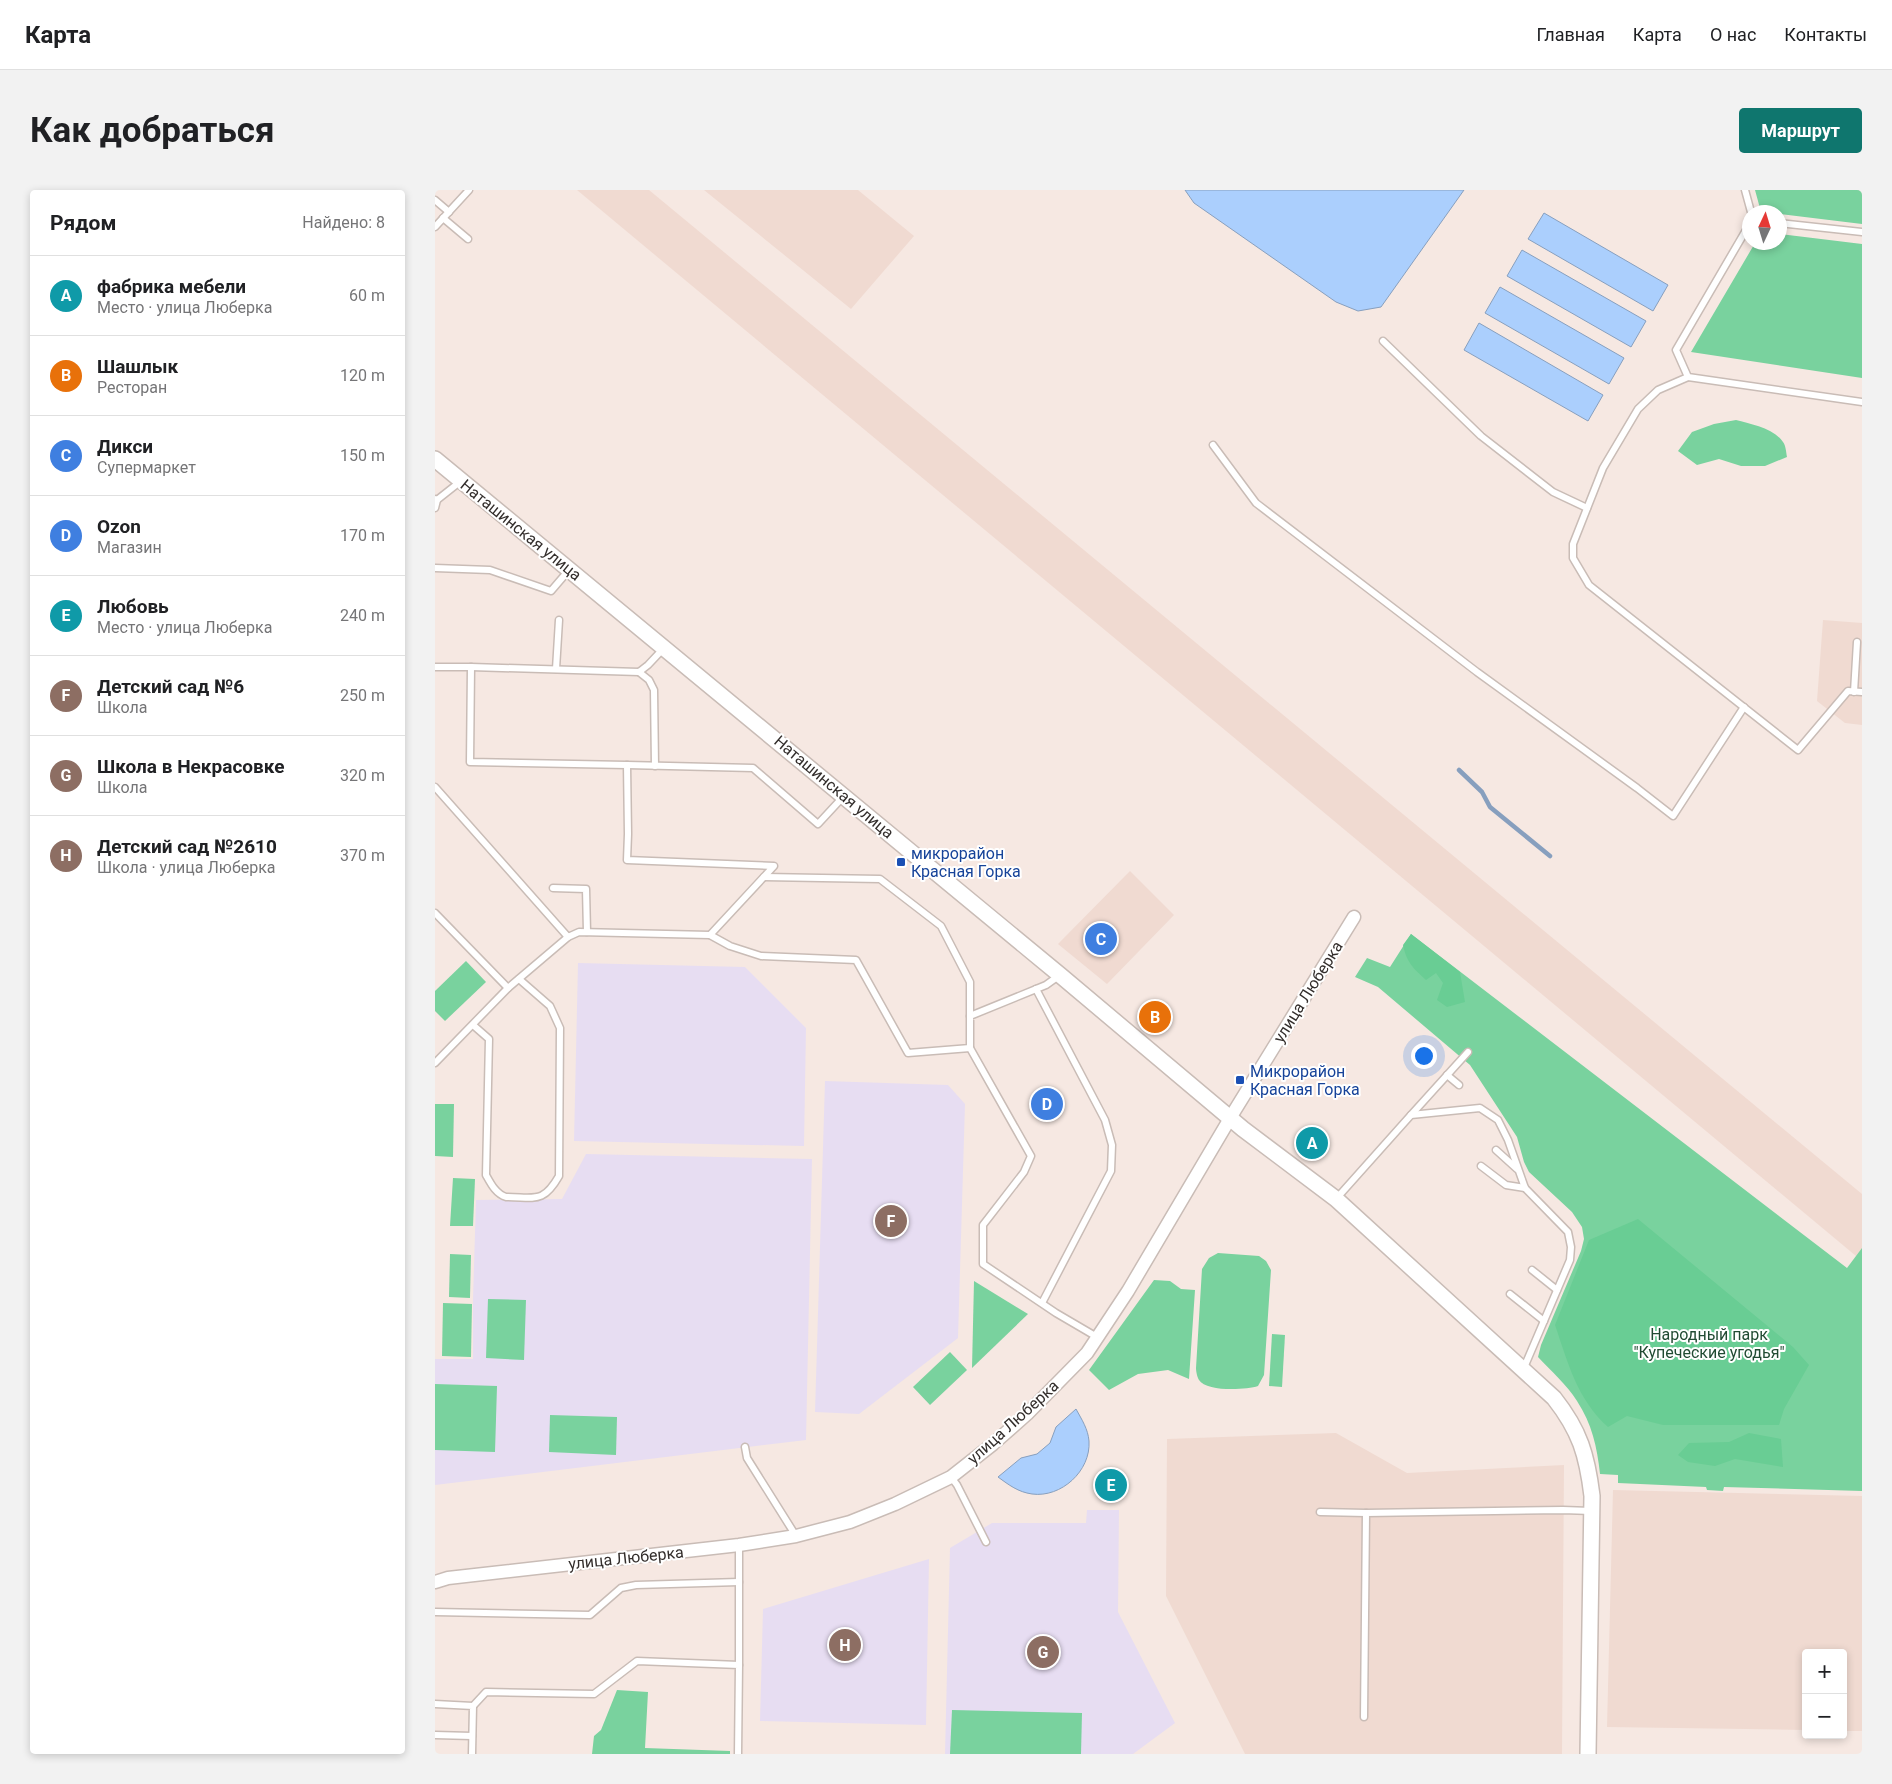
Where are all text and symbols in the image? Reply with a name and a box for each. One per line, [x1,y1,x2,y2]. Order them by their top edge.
text: Карта [25,21,91,49]
text: Главная [1536,24,1605,45]
text: Карта [1633,24,1682,45]
text: О нас [1710,24,1756,45]
text: Контакты [1784,24,1867,45]
button: Маршрут [1739,108,1862,153]
text: Как добраться [30,110,275,151]
north arrow [1742,205,1787,250]
text: Рядом [50,211,116,235]
text: Найдено: 8 [302,213,385,232]
text: фабрика мебели [97,275,246,298]
text: A [61,286,71,305]
text: 60 m [349,286,385,305]
text: Место · улица Люберка [97,298,272,317]
text: Шашлык [97,355,178,378]
text: B [61,366,71,385]
text: 120 m [340,366,385,385]
text: Ресторан [97,378,167,397]
text: Дикси [97,435,153,458]
text: C [61,446,71,465]
text: 150 m [340,446,385,465]
text: Супермаркет [97,458,196,477]
street label: Наташинская улица [457,475,585,585]
text: Ozon [97,515,141,538]
text: D [61,526,71,545]
text: 170 m [340,526,385,545]
text: Магазин [97,538,162,557]
text: Любовь [97,595,169,618]
text: E [62,606,71,625]
text: 240 m [340,606,385,625]
text: Место · улица Люберка [97,618,272,637]
text: Детский сад №6 [97,675,244,698]
text: F [62,686,70,705]
text: 250 m [340,686,385,705]
text: Школа [97,698,148,717]
street label: Наташинская улица [770,731,898,843]
text: Школа в Некрасовке [97,755,285,778]
text: G [61,766,71,785]
text: 320 m [340,766,385,785]
text: Школа [97,778,148,797]
text: Детский сад №2610 [97,835,277,858]
place label: микрорайон Красная Горка [911,844,1021,881]
text: H [60,846,72,865]
text: 370 m [340,846,385,865]
marker: микрорайон Красная Горка [895,856,907,868]
text: Школа · улица Люберка [97,858,276,877]
pin: C [1085,920,1117,958]
street label: улица Люберка [1269,938,1347,1046]
pin: B [1139,998,1171,1036]
your location [1411,1043,1437,1069]
place label: Микрорайон Красная Горка [1250,1062,1360,1099]
marker: Микрорайон Красная Горка [1234,1074,1246,1086]
pin: D [1031,1085,1063,1123]
pin: A [1296,1124,1328,1162]
pin: F [875,1202,907,1240]
park label: Народный парк "Купеческие угодья" [1633,1325,1785,1362]
street label: улица Люберка [964,1376,1062,1468]
pin: E [1095,1466,1127,1504]
street label: улица Люберка [567,1542,685,1574]
pin: H [829,1626,861,1664]
pin: G [1027,1633,1059,1671]
map controls [1802,1649,1847,1739]
button: + [1802,1649,1847,1694]
button: − [1802,1694,1847,1739]

